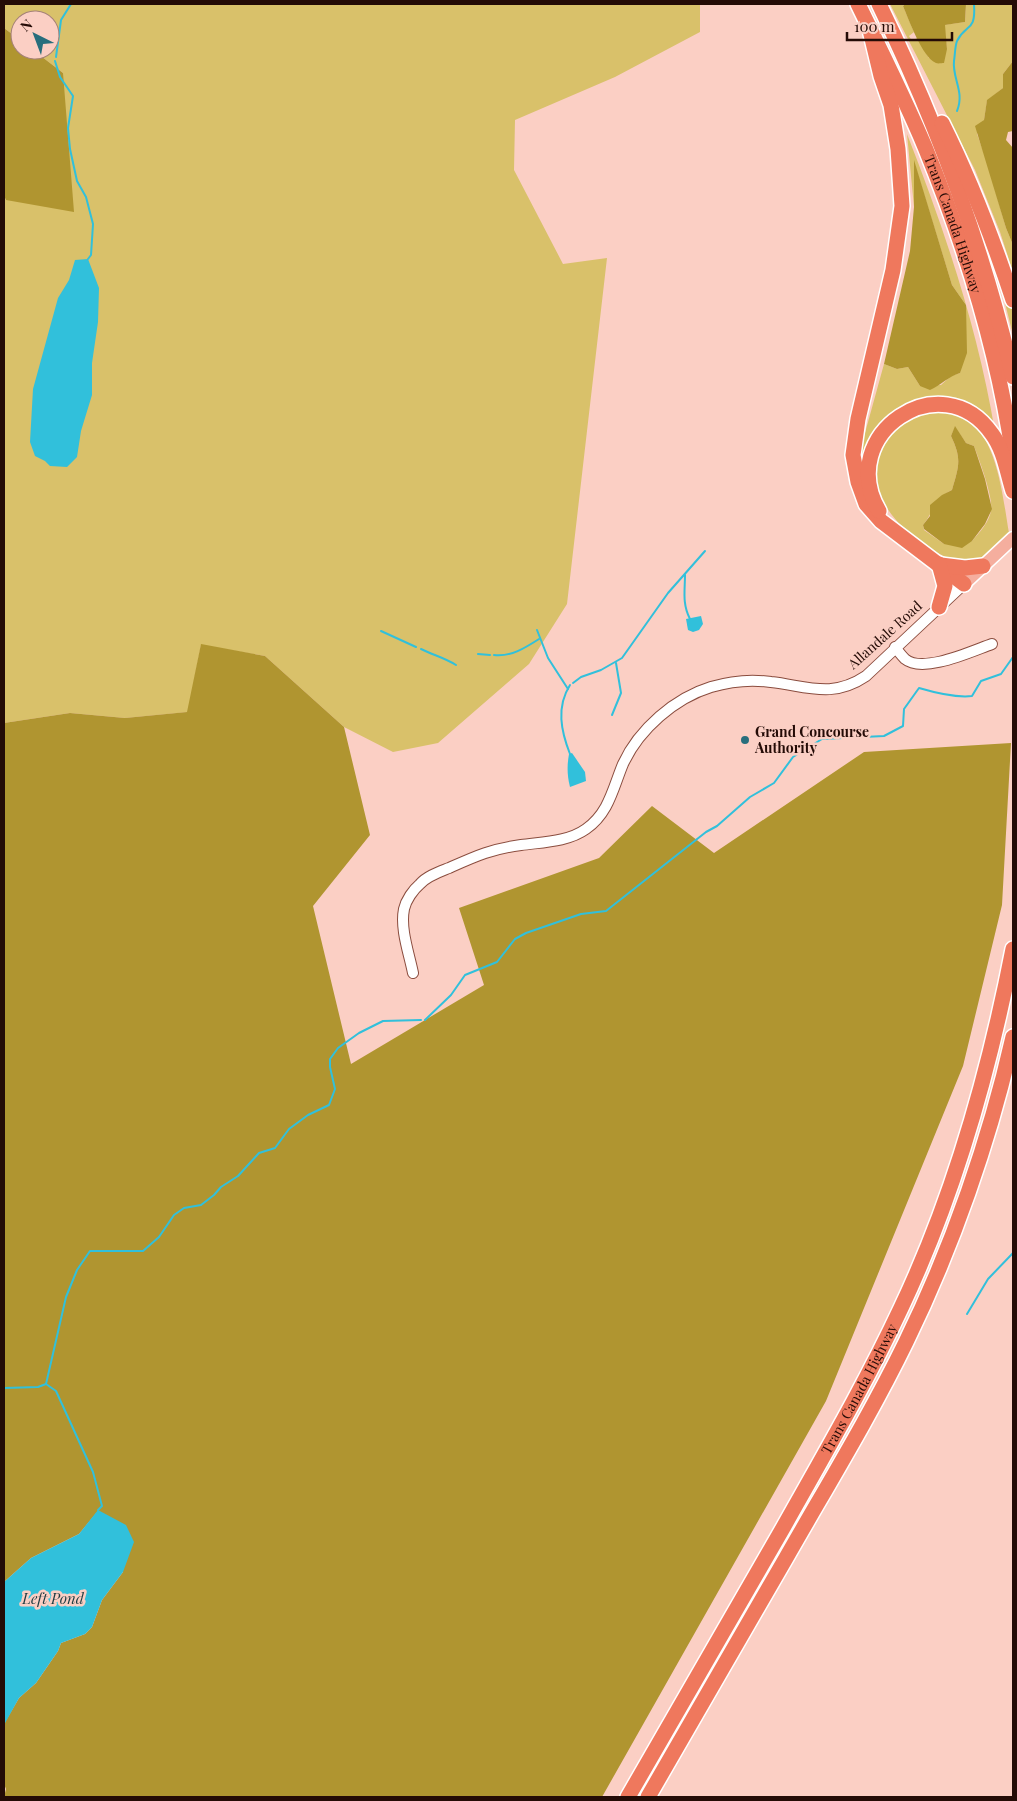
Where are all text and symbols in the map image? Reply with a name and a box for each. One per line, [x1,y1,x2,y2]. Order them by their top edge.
north arrow [10,10,60,60]
scale bar [847,10,952,42]
text: N [16,15,36,35]
text: 100 m [854,16,895,36]
street label: Trans Canada Highway [920,152,986,295]
street label: Allandale Road [843,596,926,674]
place label: Grand Concourse Authority [754,722,869,757]
marker: Grand Concourse Authority [739,734,751,746]
street label: Trans Canada Highway [816,1320,901,1458]
water label: Left Pond [21,1588,85,1608]

